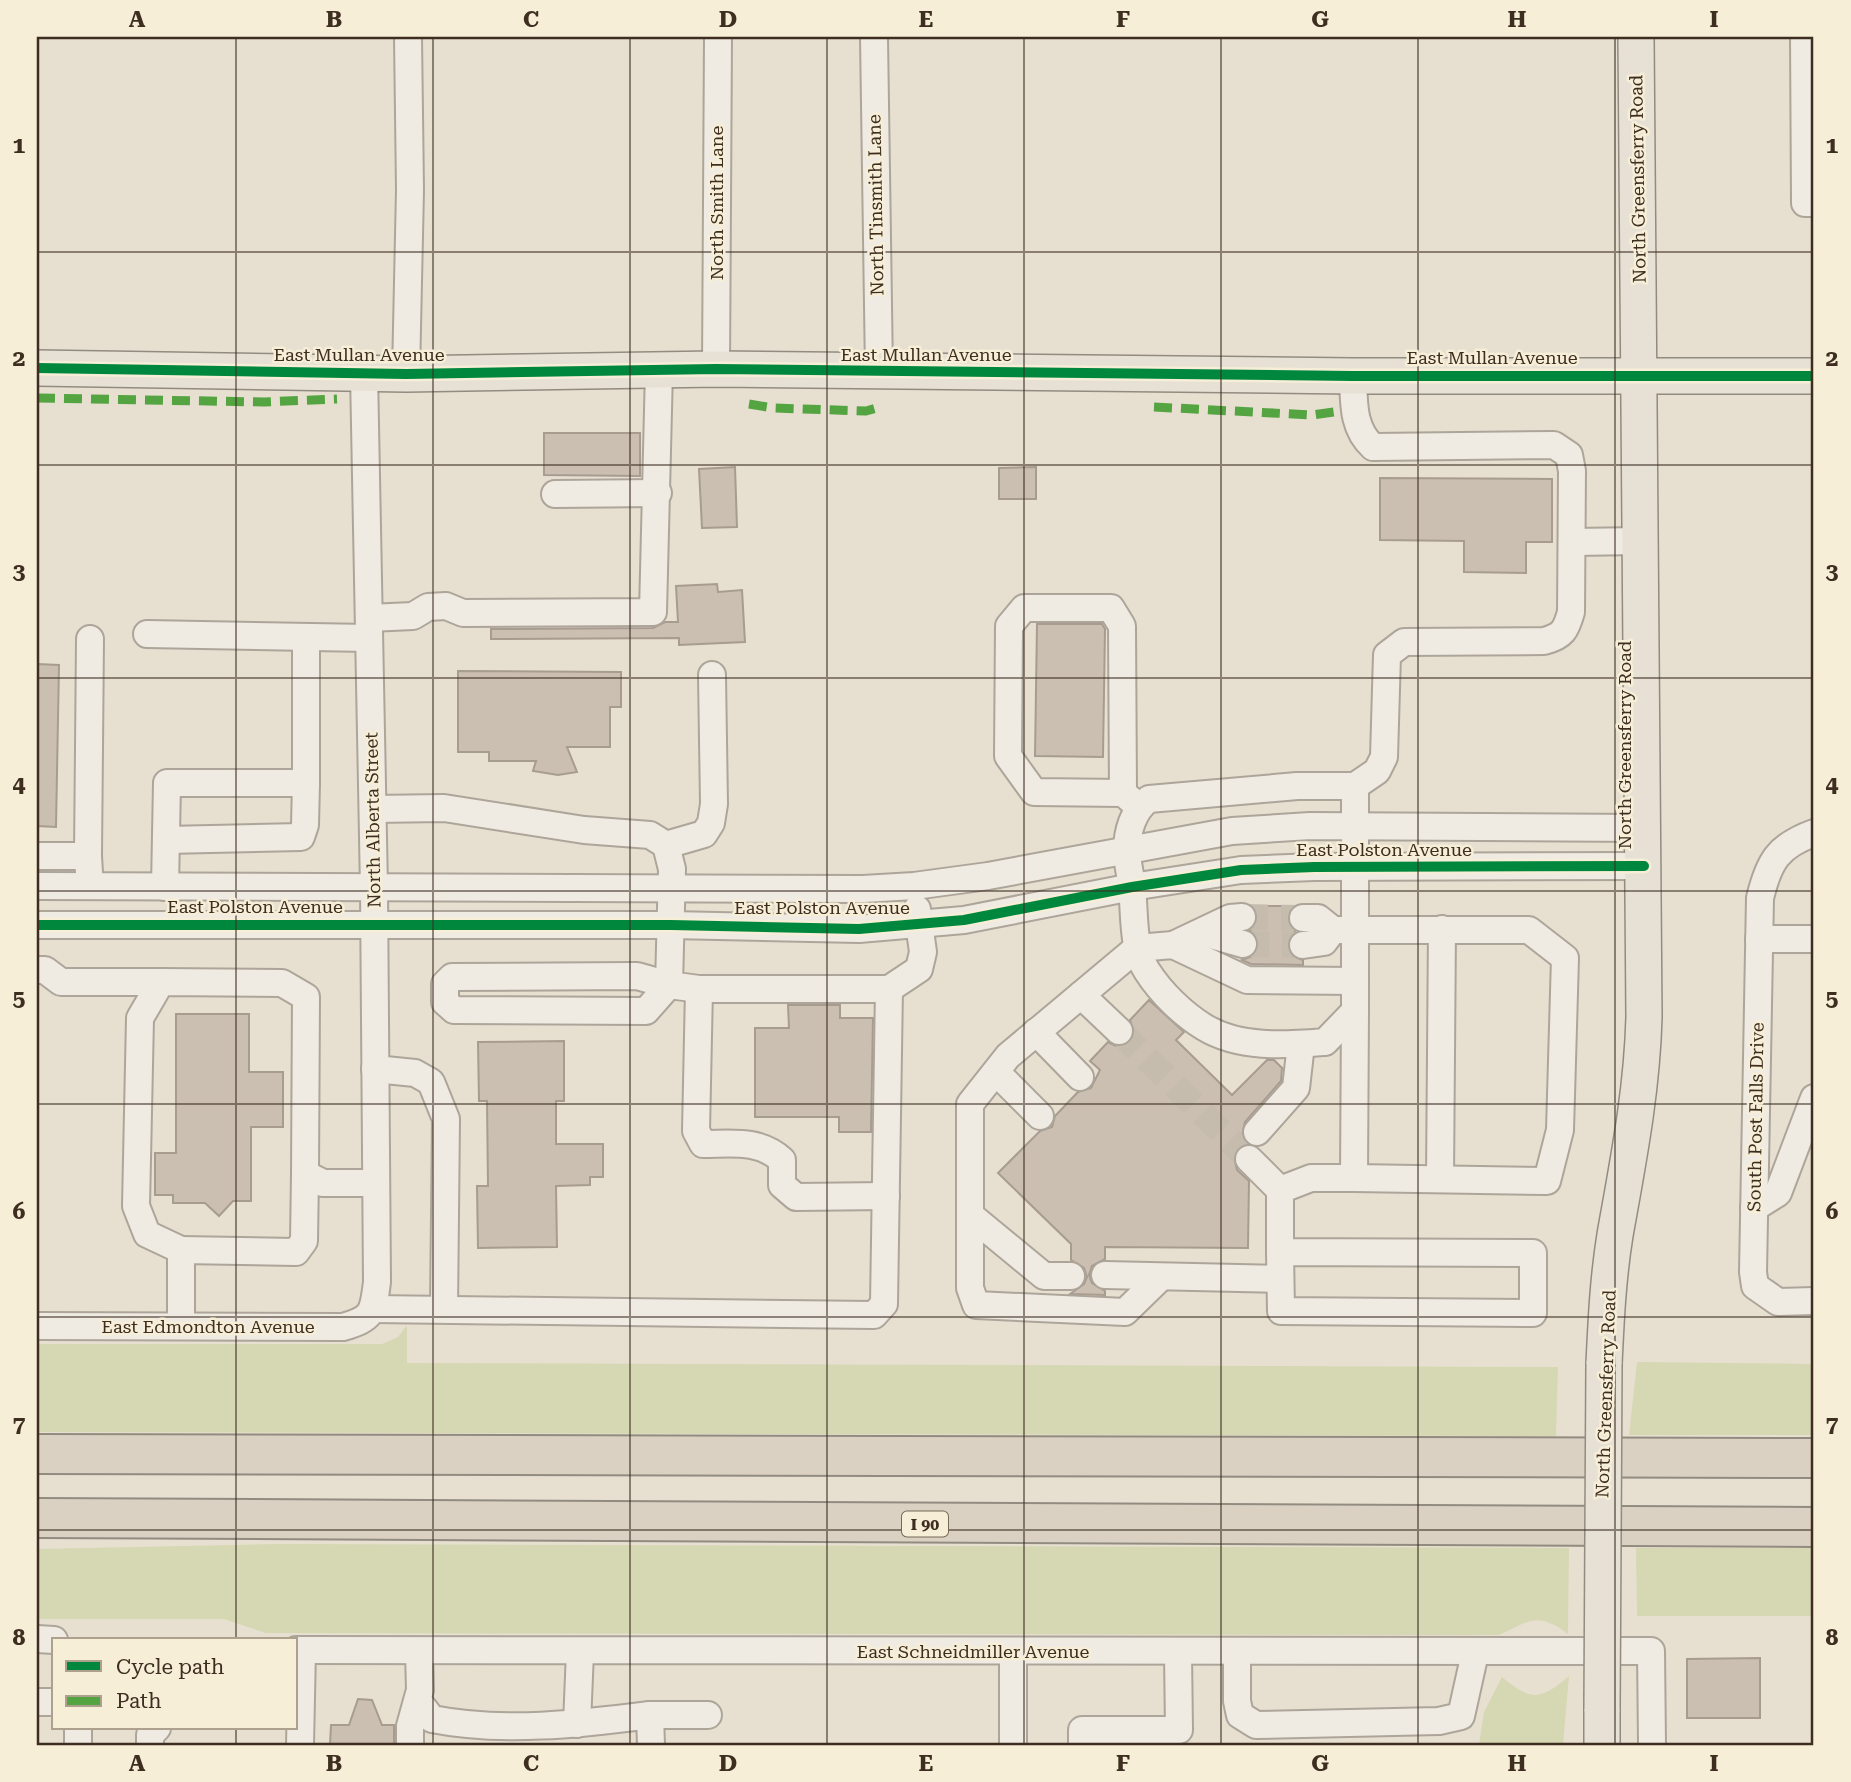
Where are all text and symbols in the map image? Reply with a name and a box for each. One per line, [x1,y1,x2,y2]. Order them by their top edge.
text: A [129,6,146,33]
text: B [326,6,342,33]
text: C [523,6,539,33]
text: D [719,6,737,33]
text: E [919,6,933,33]
text: F [1116,6,1130,33]
text: G [1311,6,1329,33]
text: H [1508,6,1527,33]
text: I [1709,6,1719,33]
street label: North Greensferry Road [1625,74,1650,283]
street label: North Tinsmith Lane [863,114,888,296]
street label: North Smith Lane [706,126,727,280]
text: 1 [13,132,26,159]
text: 1 [1826,132,1839,159]
street label: East Mullan Avenue [273,344,445,365]
street label: East Mullan Avenue [840,344,1012,365]
text: 2 [13,345,25,372]
text: 2 [1826,345,1838,372]
street label: East Mullan Avenue [1406,347,1578,368]
text: 3 [13,558,26,585]
text: 3 [1826,558,1839,585]
street label: North Greensferry Road [1614,640,1635,849]
street label: North Alberta Street [360,732,385,908]
text: 4 [13,771,26,798]
text: 4 [1826,771,1839,798]
street label: East Polston Avenue [1296,839,1472,860]
street label: East Polston Avenue [167,896,343,917]
street label: East Polston Avenue [734,897,910,918]
text: 5 [13,985,26,1012]
text: 5 [1826,985,1839,1012]
street label: South Post Falls Drive [1743,1022,1768,1212]
text: 6 [13,1198,26,1225]
text: 6 [1826,1198,1839,1225]
street label: North Greensferry Road [1591,1289,1620,1498]
street label: East Edmondton Avenue [101,1316,315,1337]
text: 7 [13,1411,26,1438]
text: 7 [1826,1411,1839,1438]
road number: I 90 [902,1512,948,1536]
text: 8 [13,1624,26,1651]
text: 8 [1826,1624,1839,1651]
legend [52,1638,298,1730]
street label: East Schneidmiller Avenue [857,1641,1090,1662]
text: Cycle path [116,1655,225,1679]
text: Path [116,1689,162,1713]
text: A [129,1750,146,1777]
text: B [326,1750,342,1777]
text: C [523,1750,539,1777]
text: D [719,1750,737,1777]
text: E [919,1750,933,1777]
text: F [1116,1750,1130,1777]
text: G [1311,1750,1329,1777]
text: H [1508,1750,1527,1777]
text: I [1709,1750,1719,1777]

